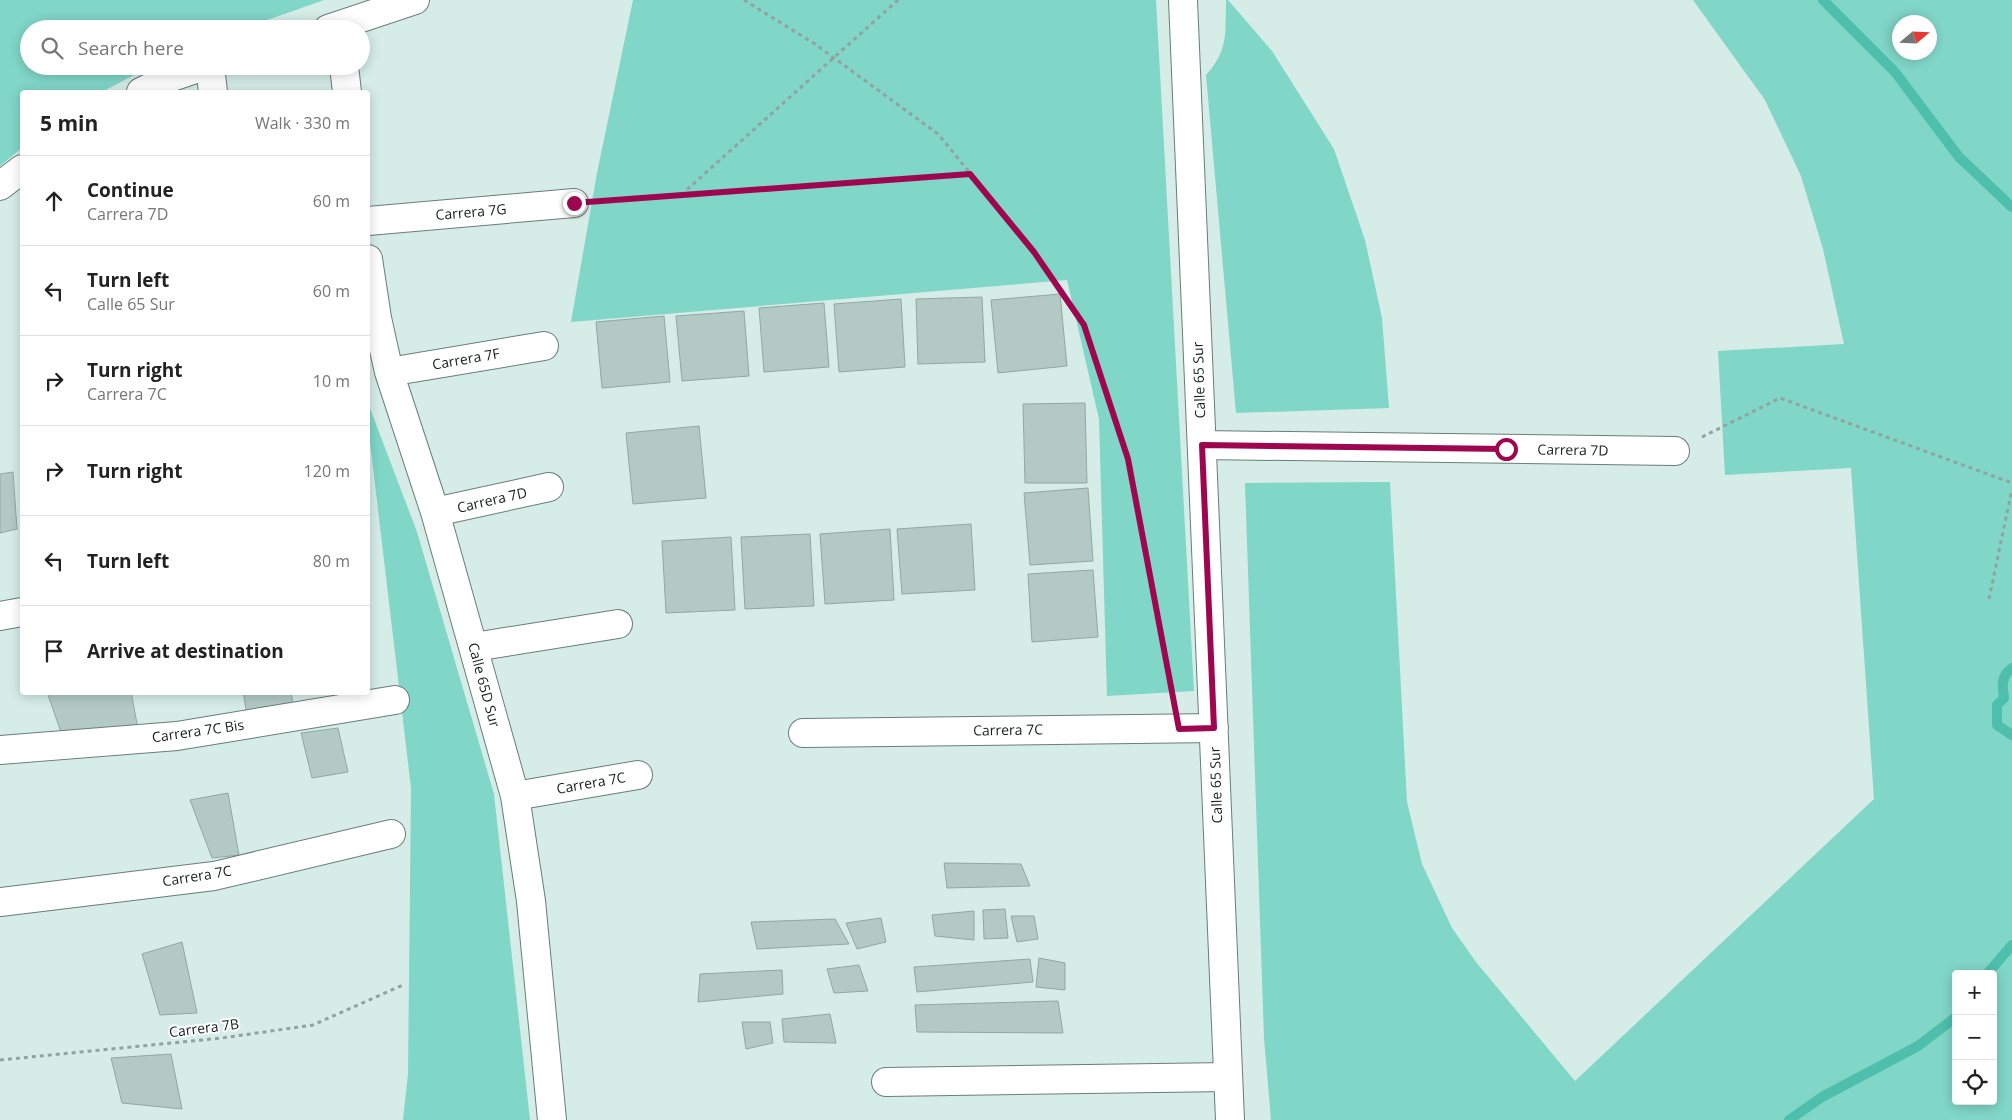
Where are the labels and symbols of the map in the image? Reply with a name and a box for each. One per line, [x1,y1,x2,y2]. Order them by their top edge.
north arrow [1892,15,1937,60]
route end [563,192,586,215]
street label: Carrera 7G [435,199,507,224]
street label: Calle 65 Sur [1188,341,1209,419]
street label: Carrera 7F [431,343,501,374]
route start [1495,438,1518,461]
street label: Carrera 7D [1537,439,1609,460]
street label: Carrera 7D [455,482,529,517]
street label: Calle 65D Sur [464,640,505,730]
street label: Carrera 7C Bis [151,715,246,746]
street label: Carrera 7C [973,719,1043,740]
street label: Calle 65 Sur [1205,746,1226,824]
street label: Carrera 7C [555,767,627,798]
street label: Carrera 7C [161,861,233,890]
street label: Carrera 7B [168,1014,240,1041]

